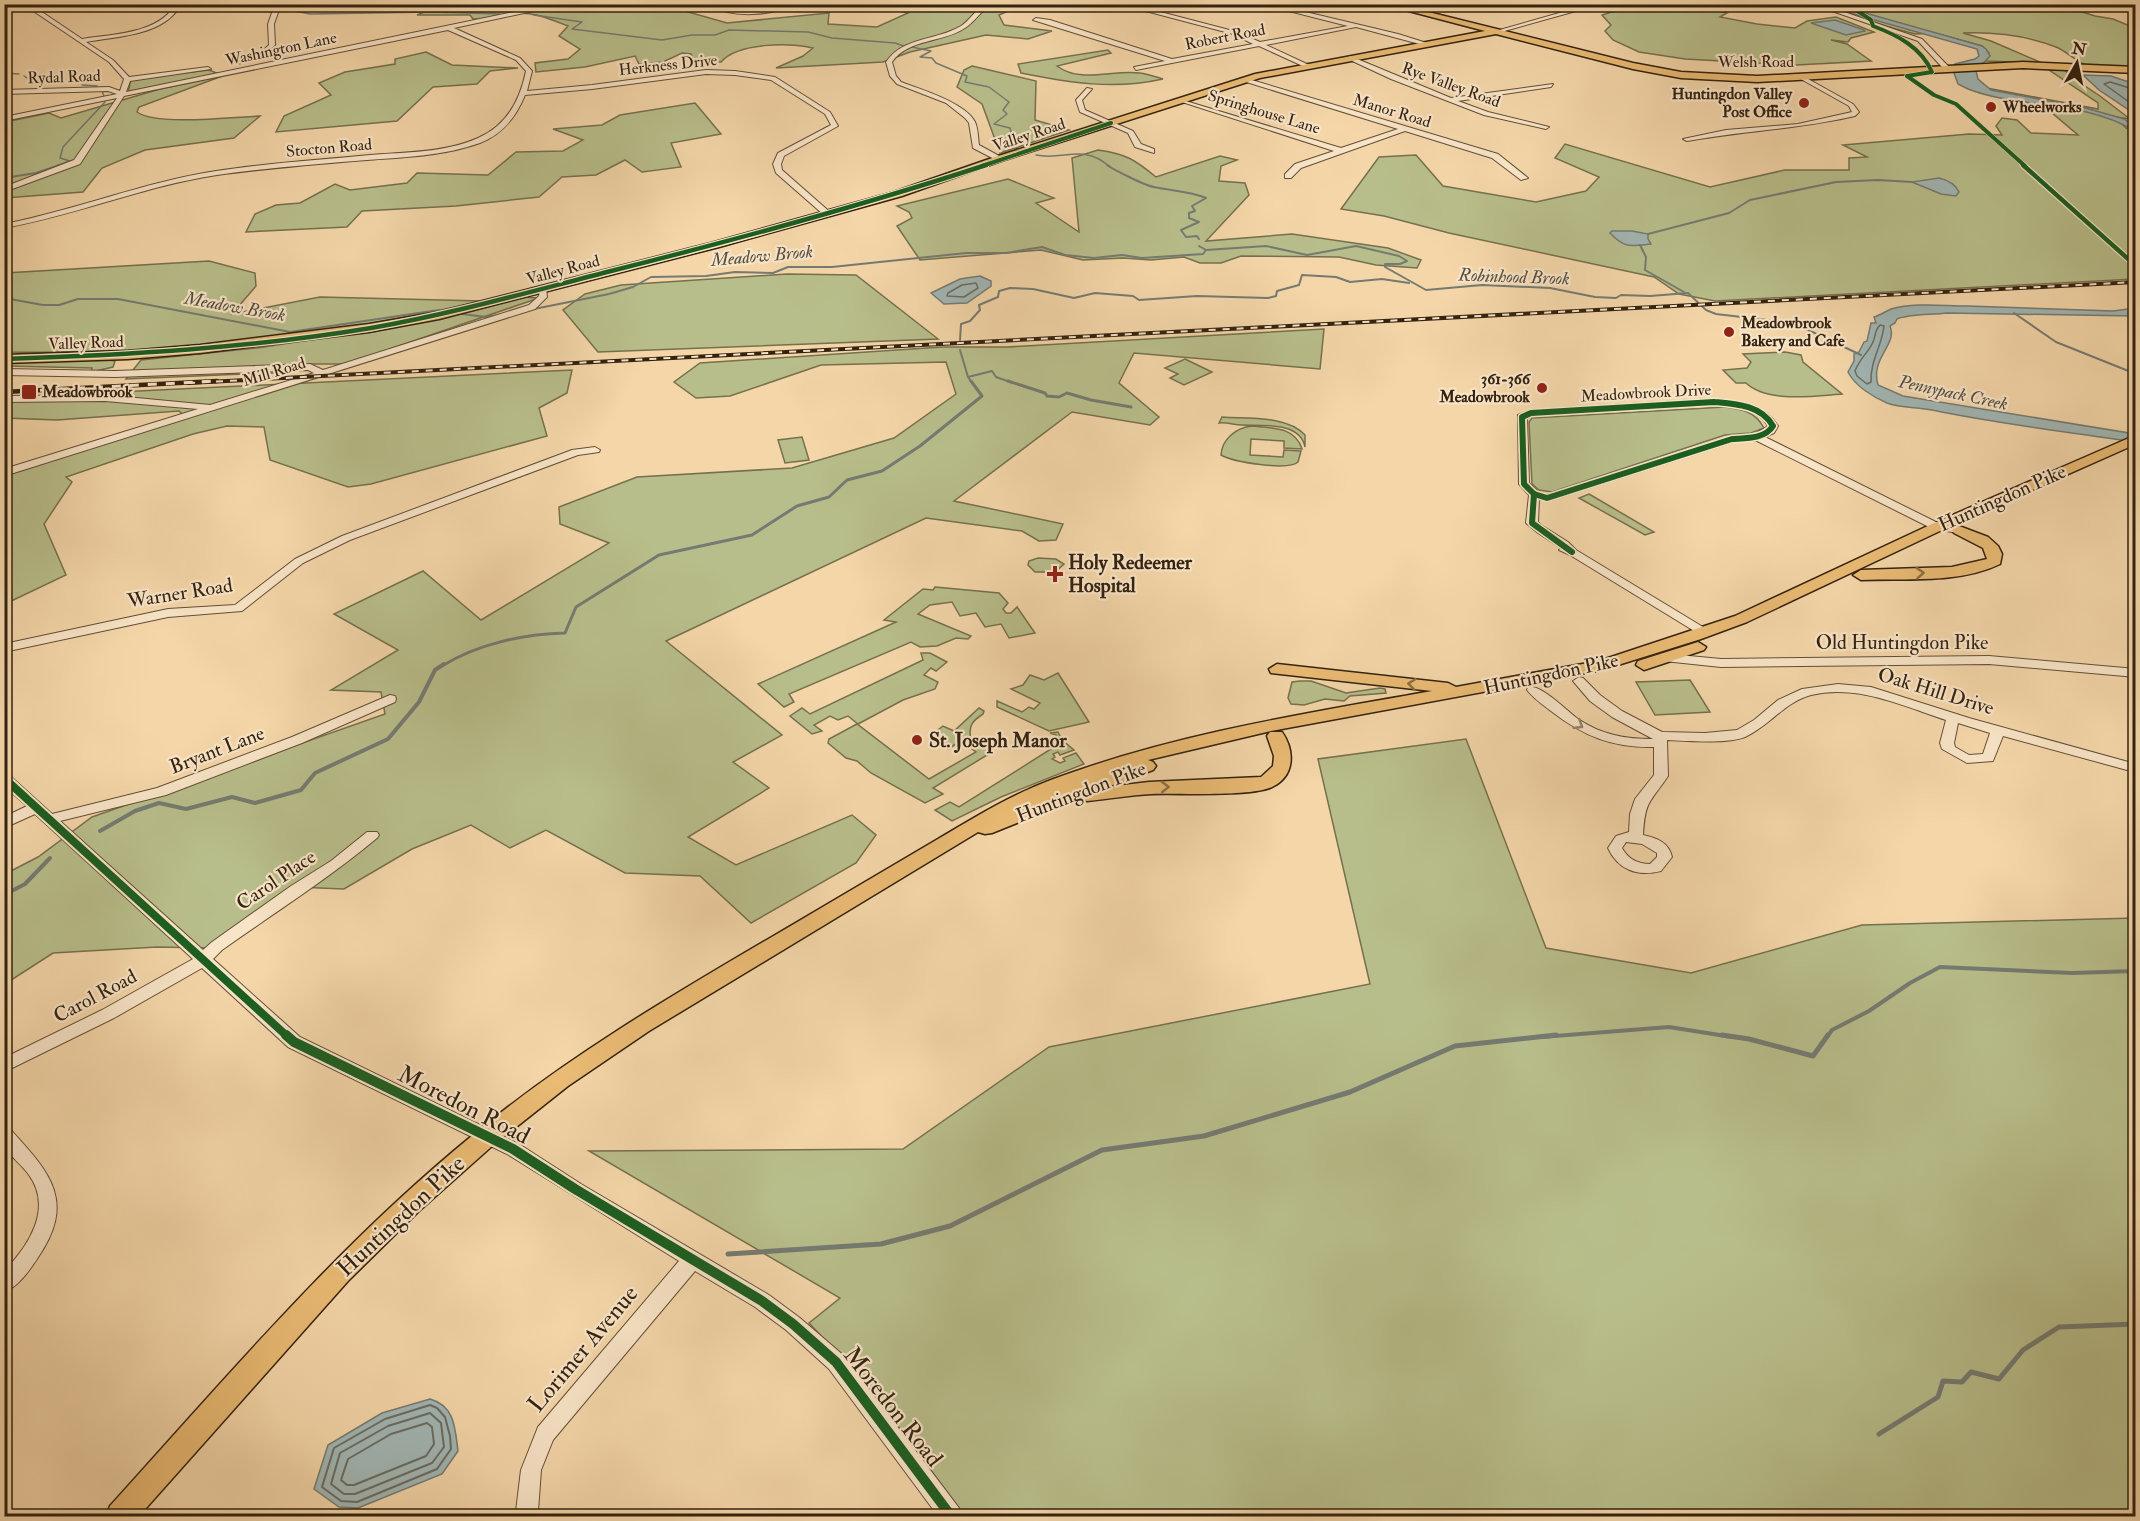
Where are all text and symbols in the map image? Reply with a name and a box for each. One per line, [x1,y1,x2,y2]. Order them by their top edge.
street label: Robert Road [1183,19,1267,55]
street label: Washington Lane [223,27,339,71]
north arrow [2047,33,2107,93]
text: N [2070,38,2088,60]
street label: Herkness Drive [618,50,719,80]
street label: Welsh Road [1717,52,1794,72]
street label: Rye Valley Road [1399,58,1503,112]
street label: Rydal Road [27,66,101,88]
place label: Huntingdon Valley Post Office [1671,84,1793,122]
street label: Springhouse Lane [1205,85,1323,140]
street label: Manor Road [1351,90,1434,132]
marker: Huntingdon Valley Post Office [1797,96,1811,110]
place label: Wheelworks [2002,97,2082,117]
marker: Wheelworks [1984,100,1998,114]
street label: Valley Road [990,114,1068,156]
street label: Stocton Road [285,134,373,162]
water label: Meadow Brook [709,240,814,272]
street label: Valley Road [524,251,602,289]
water label: Robinhood Brook [1457,264,1570,290]
water label: Meadow Brook [182,287,287,327]
place label: Meadowbrook Bakery and Cafe [1740,313,1845,352]
marker: Meadowbrook Bakery and Cafe [1722,325,1736,339]
street label: Valley Road [48,332,124,354]
street label: Mill Road [240,353,308,391]
place label: 361-366 Meadowbrook [1438,369,1532,407]
water label: Pennypack Creek [1895,370,2010,416]
street label: Meadowbrook Drive [1580,380,1712,406]
marker: 361-366 Meadowbrook [1535,381,1549,395]
place label: Meadowbrook [41,382,133,402]
marker: Meadowbrook [20,383,38,401]
street label: Huntingdon Pike [1934,459,2070,537]
place label: Holy Redeemer Hospital [1068,550,1193,599]
marker: Holy Redeemer Hospital [1046,565,1064,583]
one-way arrow [1915,566,1924,579]
street label: Warner Road [125,572,235,614]
street label: Old Huntingdon Pike [1816,630,1988,655]
street label: Huntingdon Pike [1481,648,1621,700]
street label: Oak Hill Drive [1875,661,1997,721]
one-way arrow [1408,678,1417,691]
one-way arrow [1573,717,1583,729]
street label: Bryant Lane [166,720,268,780]
place label: St. Joseph Manor [929,728,1067,754]
marker: St. Joseph Manor [910,733,924,747]
street label: Huntingdon Pike [1012,756,1150,828]
one-way arrow [1161,781,1170,793]
street label: Carol Place [231,844,321,916]
street label: Carol Road [49,964,141,1028]
street label: Moredon Road [393,1058,535,1152]
street label: Huntingdon Pike [330,1148,472,1284]
street label: Lorimer Avenue [521,1279,645,1419]
street label: Moredon Road [836,1341,950,1473]

